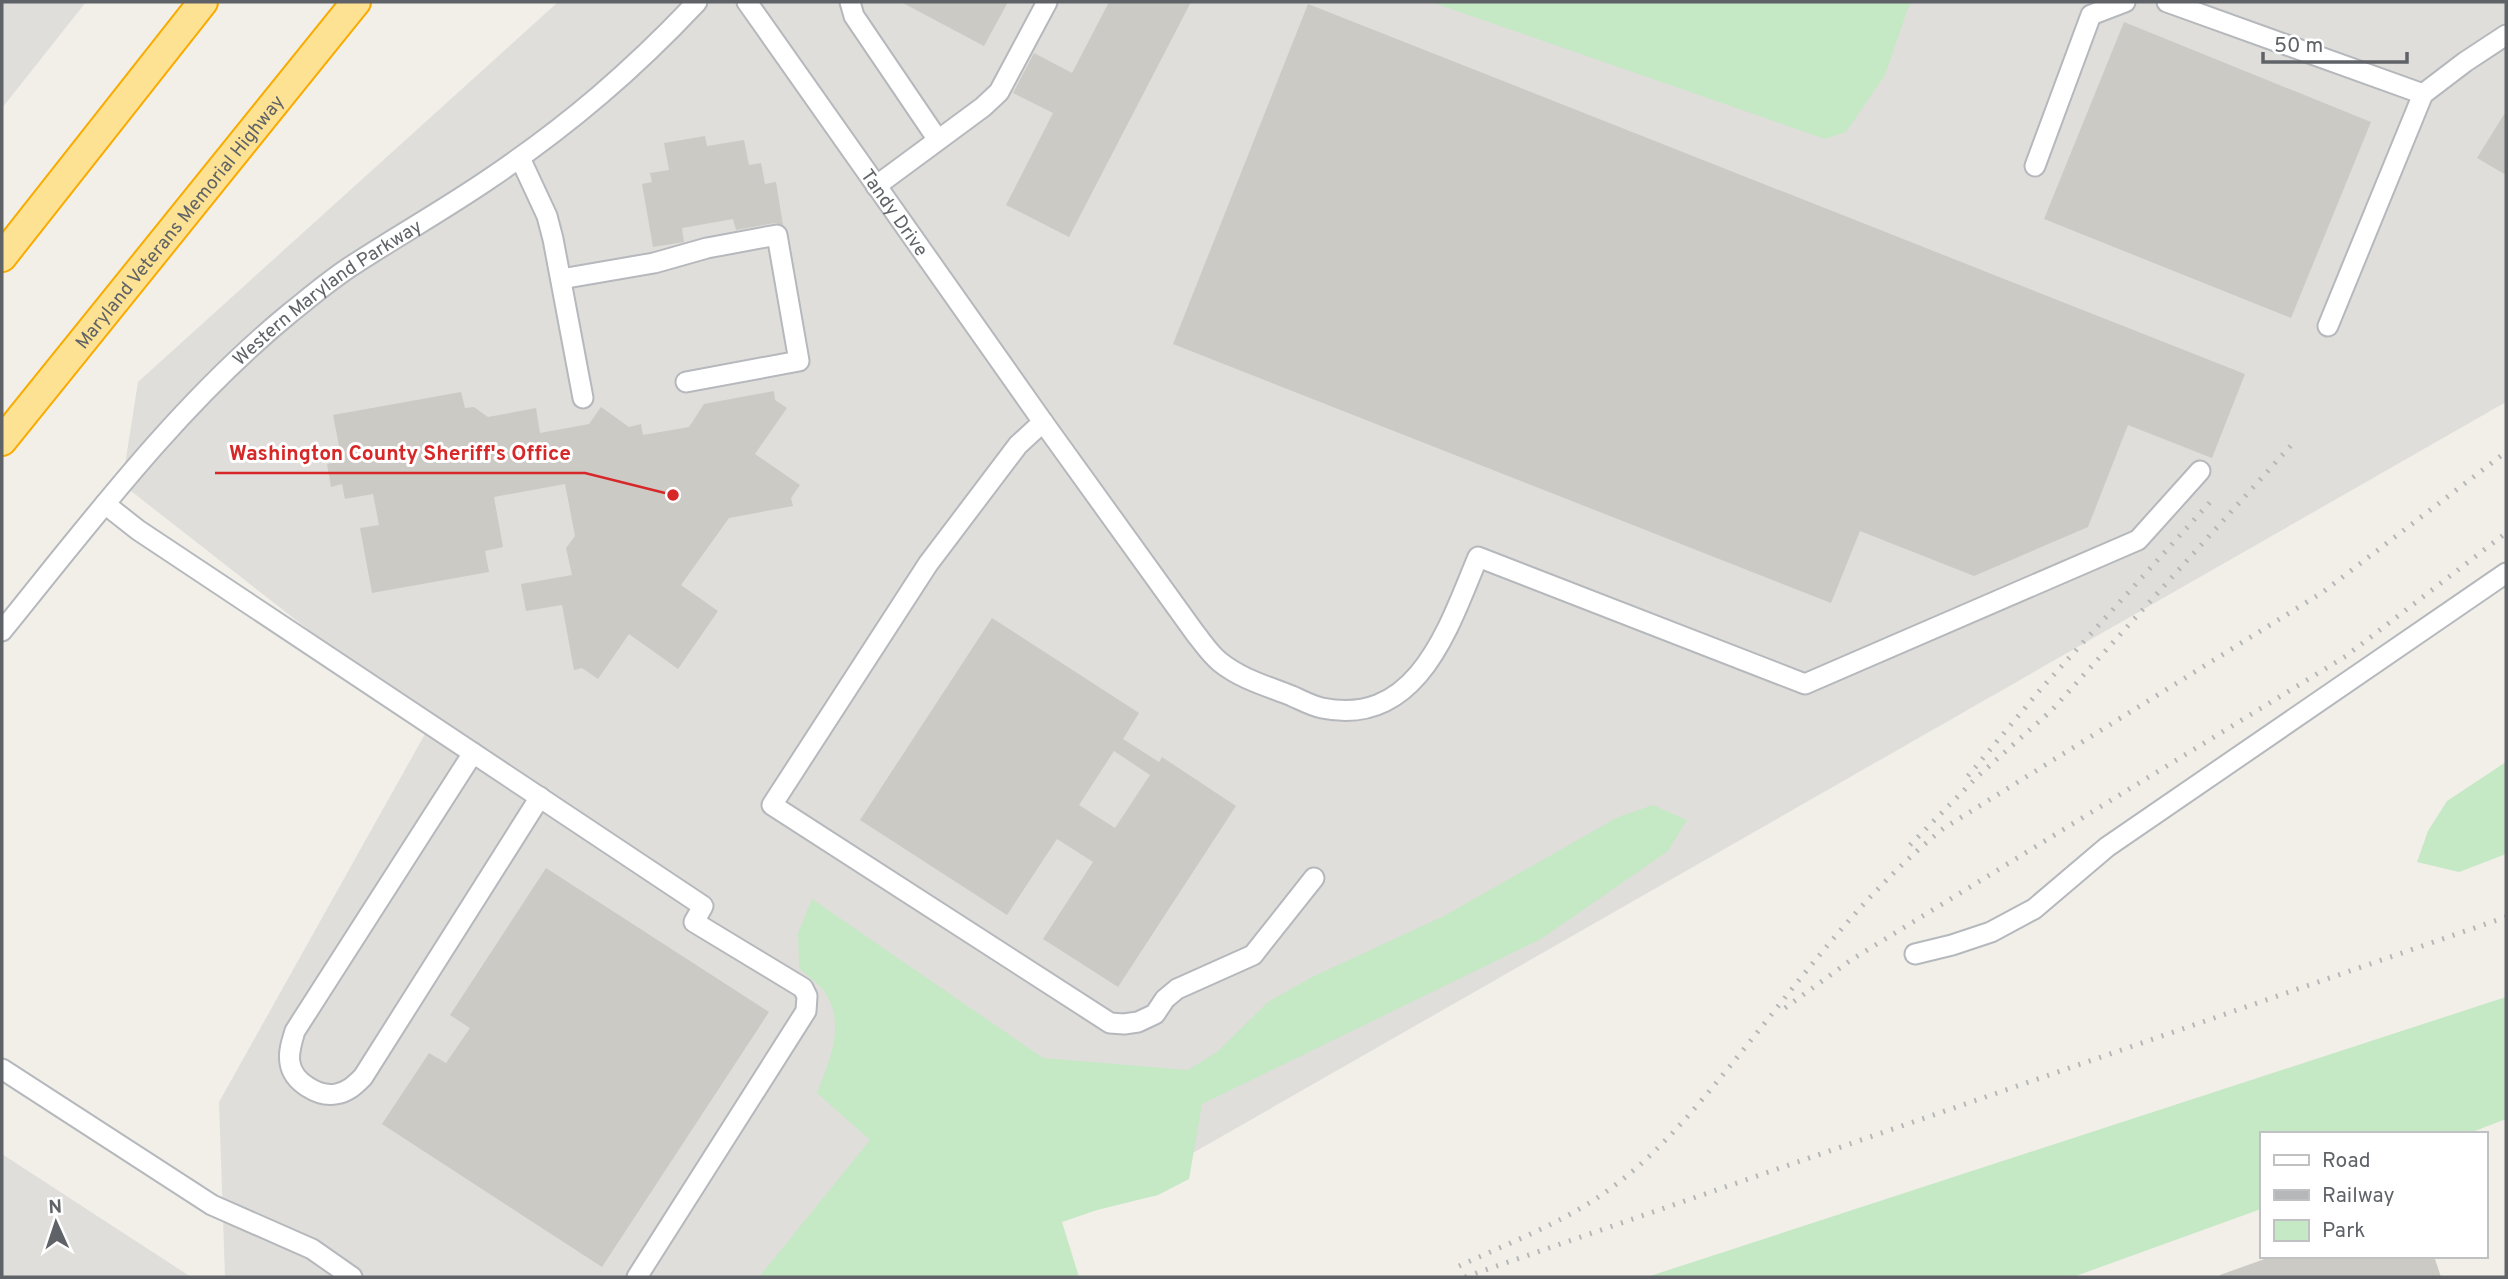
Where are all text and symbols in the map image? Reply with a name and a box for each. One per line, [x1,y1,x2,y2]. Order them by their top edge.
scale bar [2263,21,2406,65]
text: 50 m [2274,33,2323,60]
street label: Maryland Veterans Memorial Highway [71,91,290,355]
street label: Tandy Drive [854,165,932,262]
street label: Western Maryland Parkway [228,215,427,372]
callout: Washington County Sheriff's Office [215,431,585,473]
text: Washington County Sheriff's Office [229,441,571,468]
legend [2260,1132,2487,1258]
text: Road [2322,1148,2371,1175]
text: Railway [2322,1183,2395,1210]
north arrow [21,1188,91,1258]
text: N [48,1196,63,1220]
text: Park [2322,1218,2365,1245]

